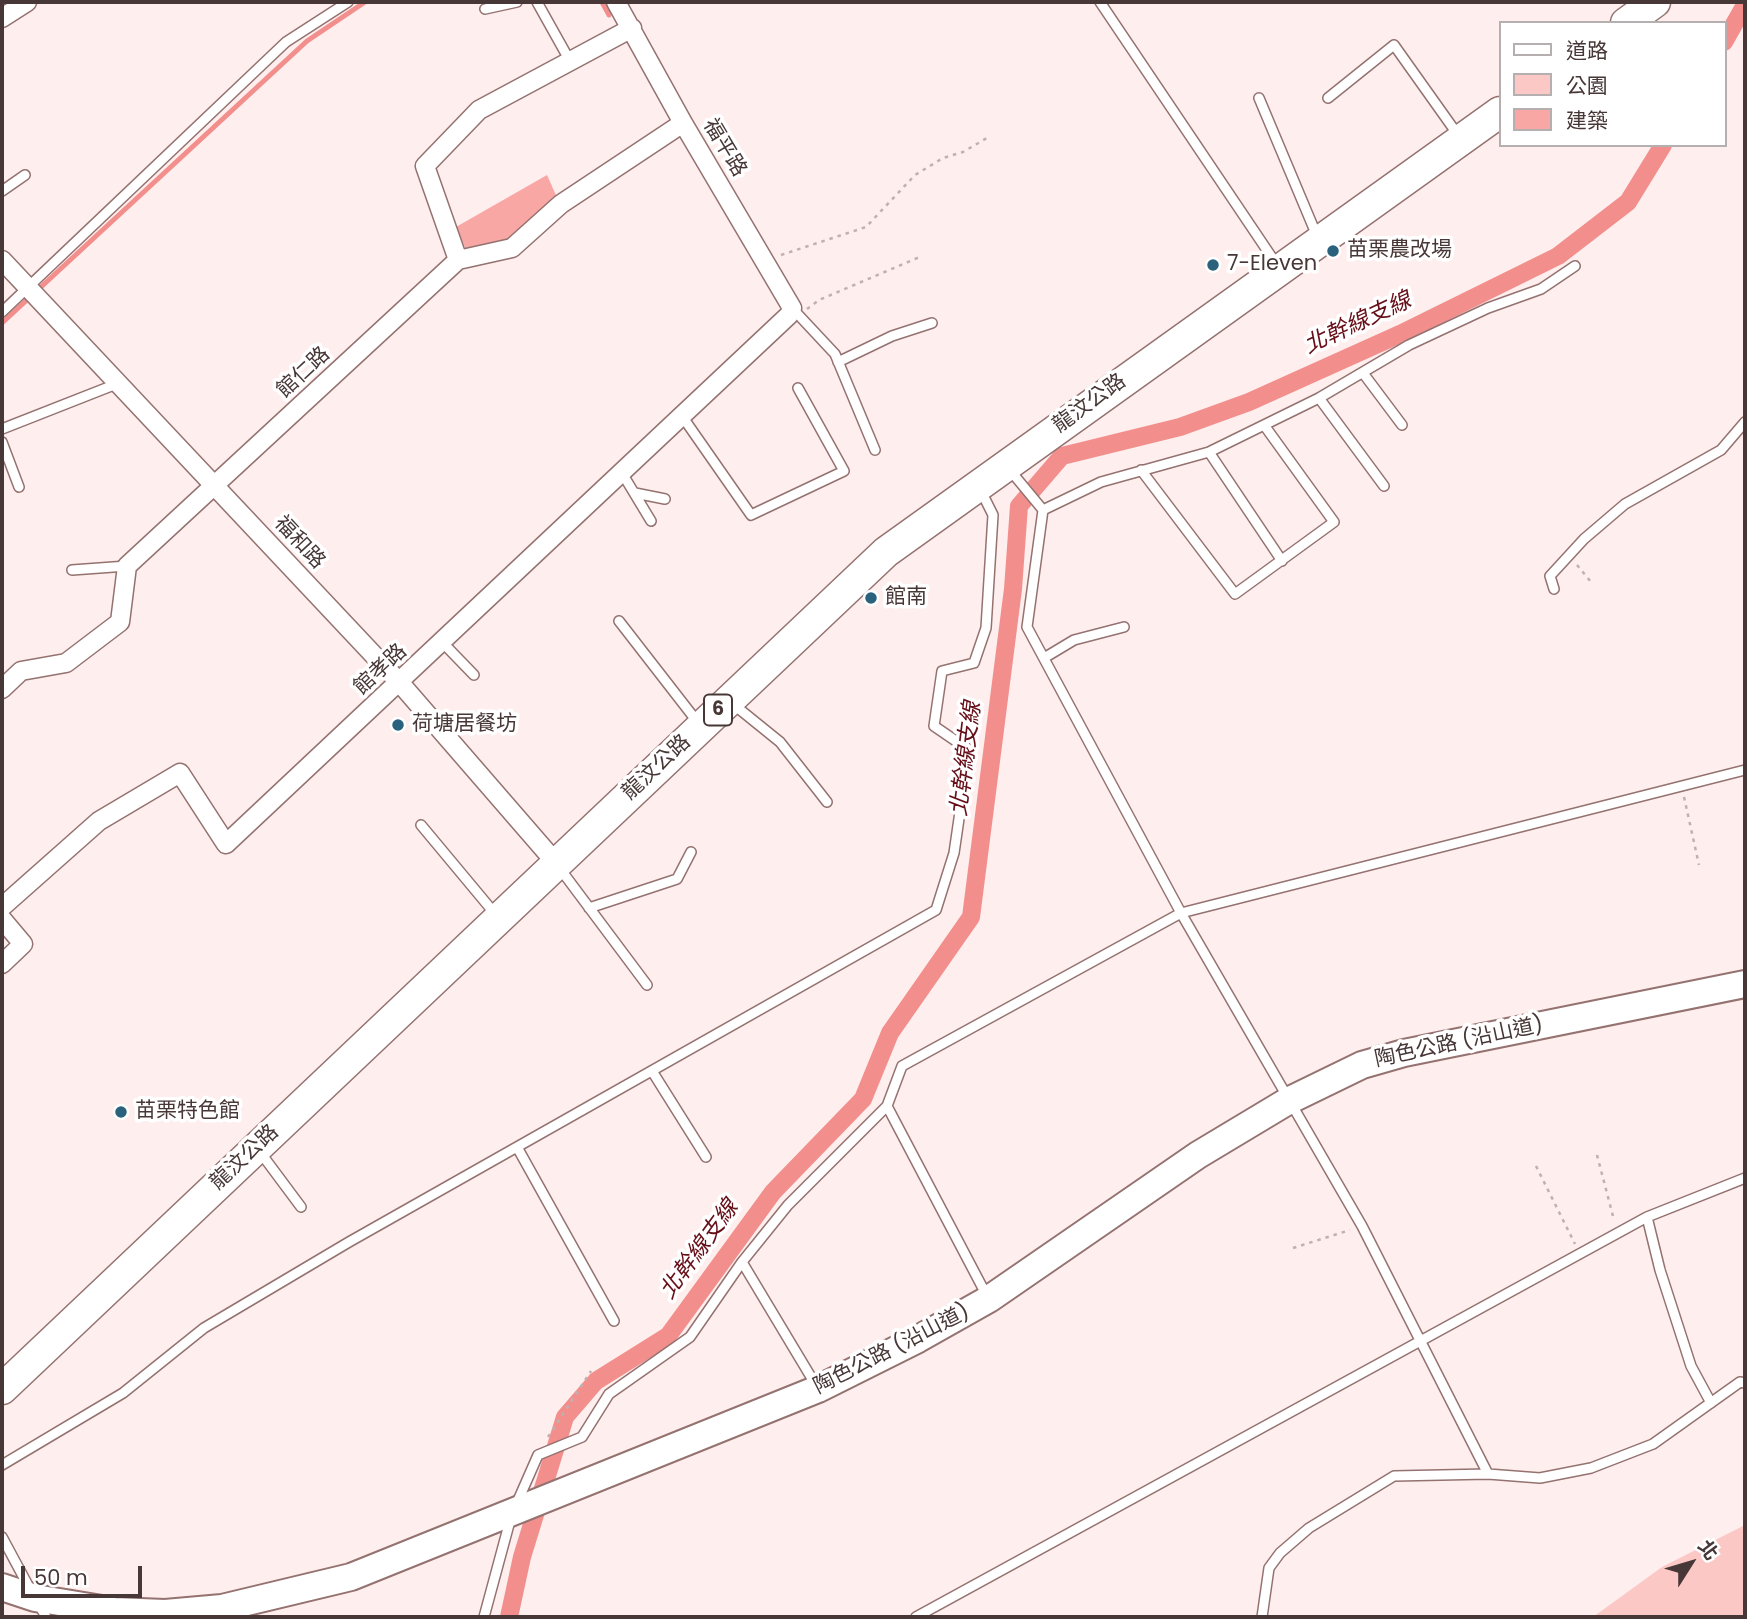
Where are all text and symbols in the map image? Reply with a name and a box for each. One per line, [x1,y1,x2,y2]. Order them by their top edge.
legend [1498,21,1726,147]
text: 道路 [1566,36,1608,65]
text: 公園 [1566,71,1608,100]
text: 建築 [1566,106,1608,135]
street label: 福平路 [697,115,751,181]
place label: 苗栗農改場 [1347,238,1452,264]
marker: 苗栗農改場 [1325,243,1341,259]
place label: 7-Eleven [1227,252,1317,278]
marker: 7-Eleven [1205,257,1221,273]
water label: 北幹線支線 [1300,287,1416,361]
street label: 館仁路 [272,342,336,404]
street label: 龍汶公路 [1049,369,1131,439]
street label: 福和路 [268,511,330,575]
place label: 館南 [885,585,927,611]
marker: 館南 [863,590,879,606]
street label: 館孝路 [349,639,413,701]
road number: 6 [704,694,732,726]
water label: 北幹線支線 [946,700,988,818]
place label: 荷塘居餐坊 [412,712,517,738]
marker: 荷塘居餐坊 [390,717,406,733]
street label: 龍汶公路 [618,730,696,806]
street label: 陶色公路 (沿山道) [1372,1013,1546,1073]
place label: 苗栗特色館 [135,1099,240,1125]
marker: 苗栗特色館 [113,1104,129,1120]
street label: 龍汶公路 [206,1120,284,1196]
water label: 北幹線支線 [655,1195,745,1305]
street label: 陶色公路 (沿山道) [810,1300,974,1400]
north arrow [1656,1528,1726,1598]
text: 北 [1692,1534,1725,1566]
scale bar [24,1552,145,1596]
text: 50 m [34,1563,88,1592]

